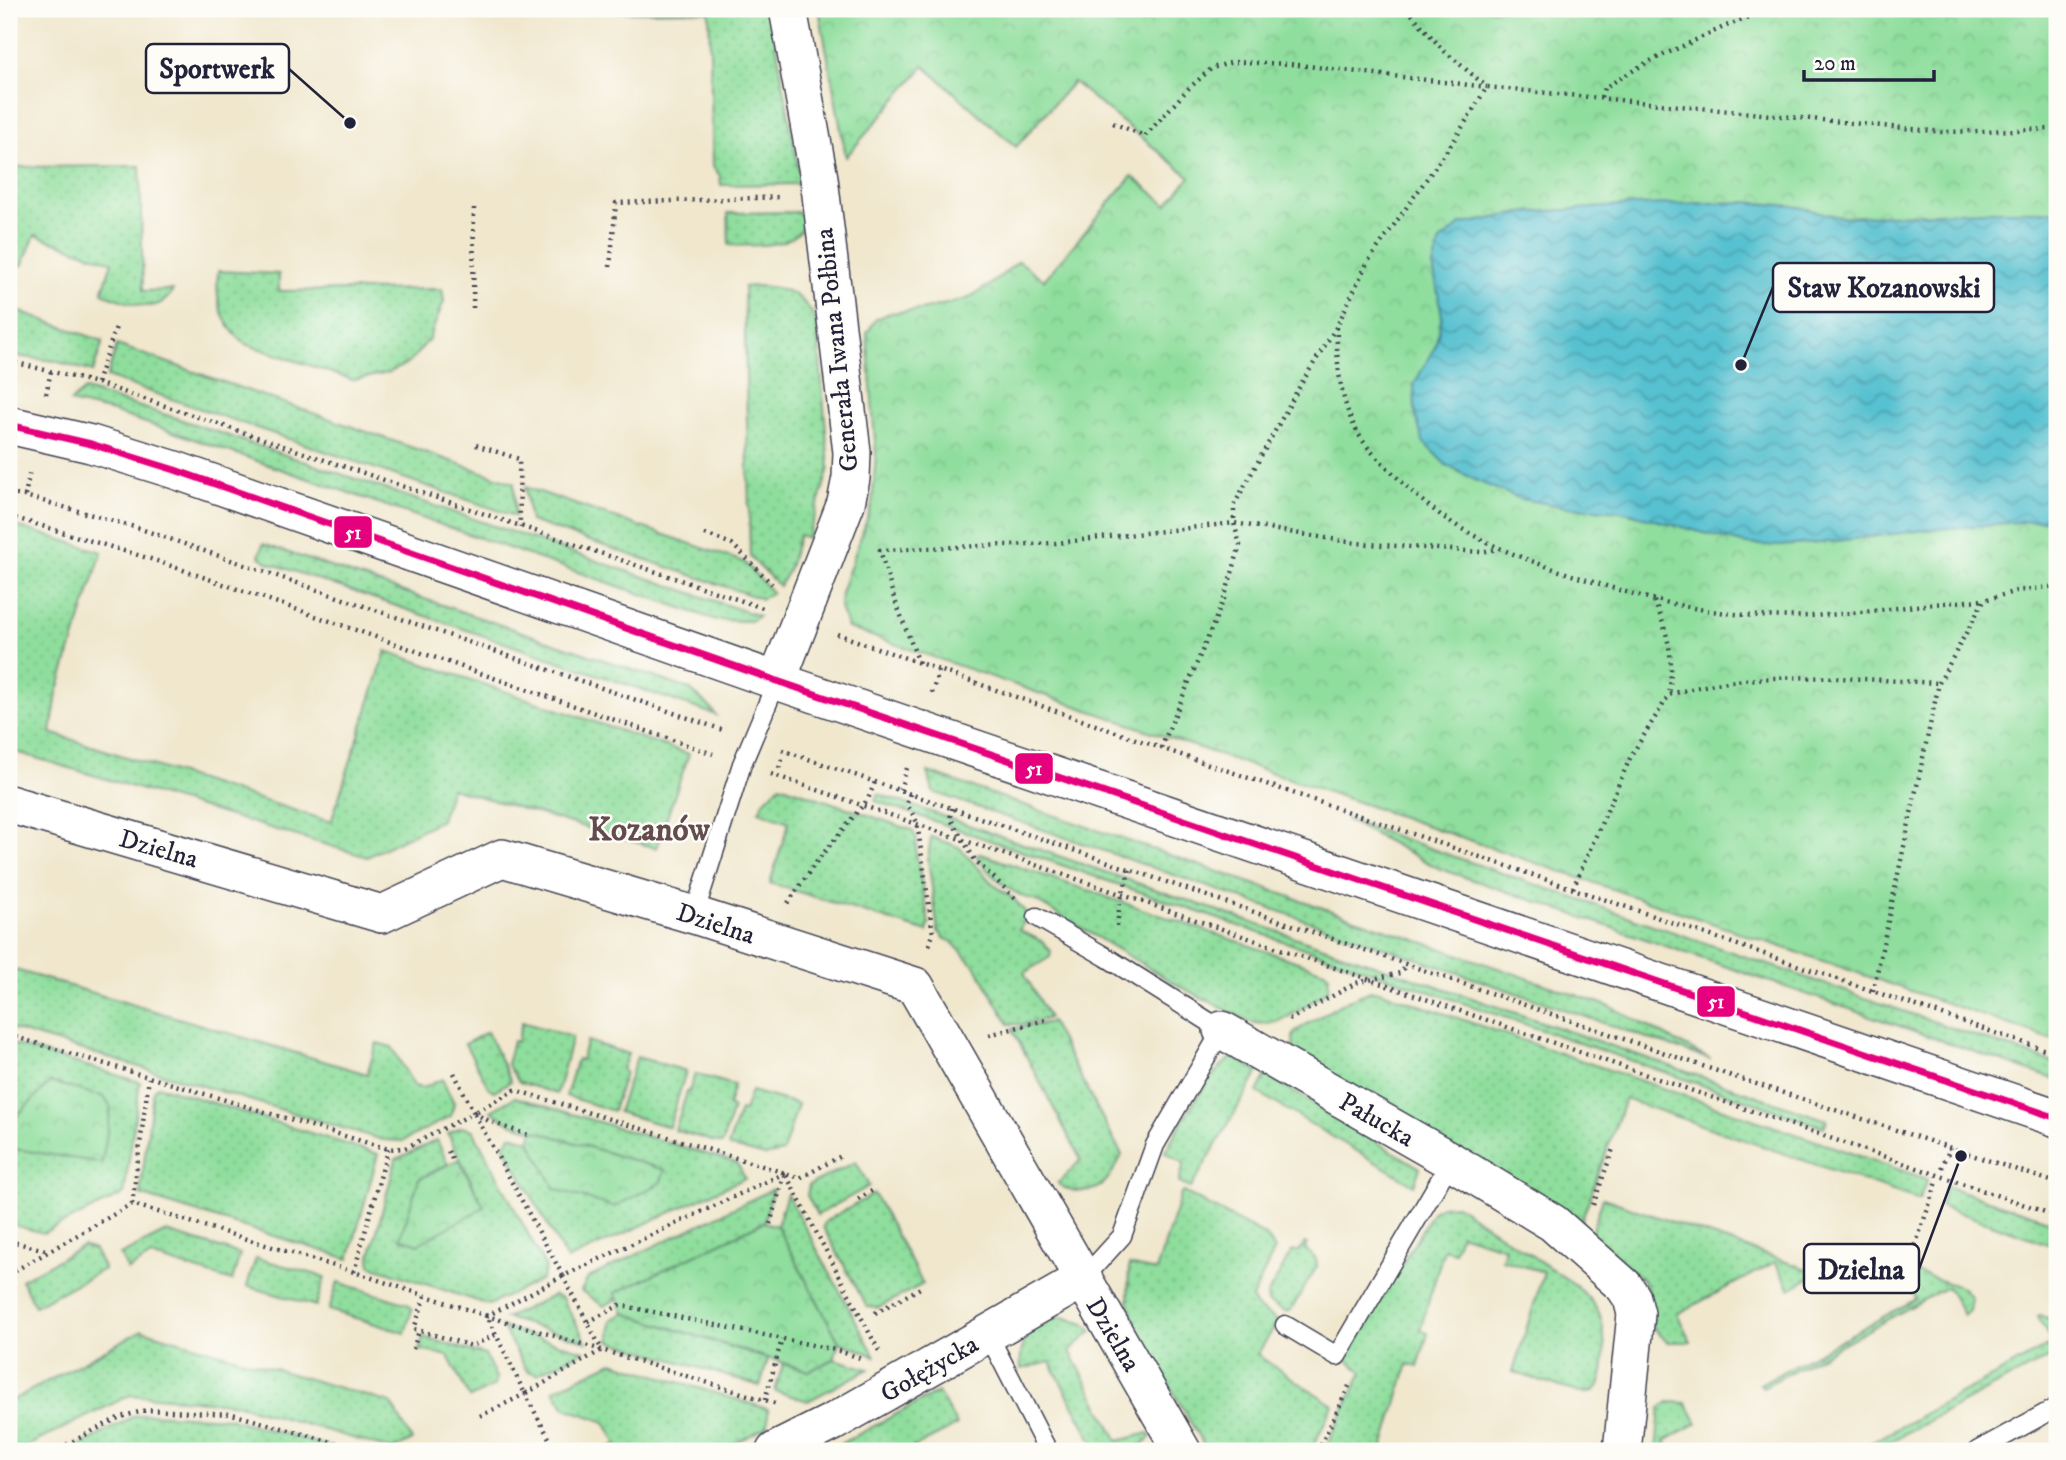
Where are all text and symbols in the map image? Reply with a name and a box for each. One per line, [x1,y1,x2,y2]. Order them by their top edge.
scale bar [1804,38,1933,82]
callout: Sportwerk [146,44,289,93]
text: 20 m [1814,51,1856,77]
text: Sportwerk [159,52,276,87]
street label: Generała Iwana Połbina [808,226,867,473]
callout: Staw Kozanowski [1773,263,1994,312]
text: Staw Kozanowski [1788,271,1980,306]
line badge: 51 [333,515,373,549]
text: 51 [344,522,361,545]
line badge: 51 [1014,752,1054,785]
text: 51 [1025,758,1042,781]
district label: Kozanów [588,810,711,851]
street label: Dzielna [115,822,202,876]
street label: Dzielna [672,896,759,953]
line badge: 51 [1696,985,1736,1018]
text: 51 [1707,991,1724,1014]
street label: Pałucka [1333,1086,1420,1155]
callout: Dzielna [1804,1244,1919,1293]
text: Dzielna [1818,1253,1905,1288]
street label: Dzielna [1078,1292,1148,1378]
street label: Gołężycka [875,1328,985,1411]

